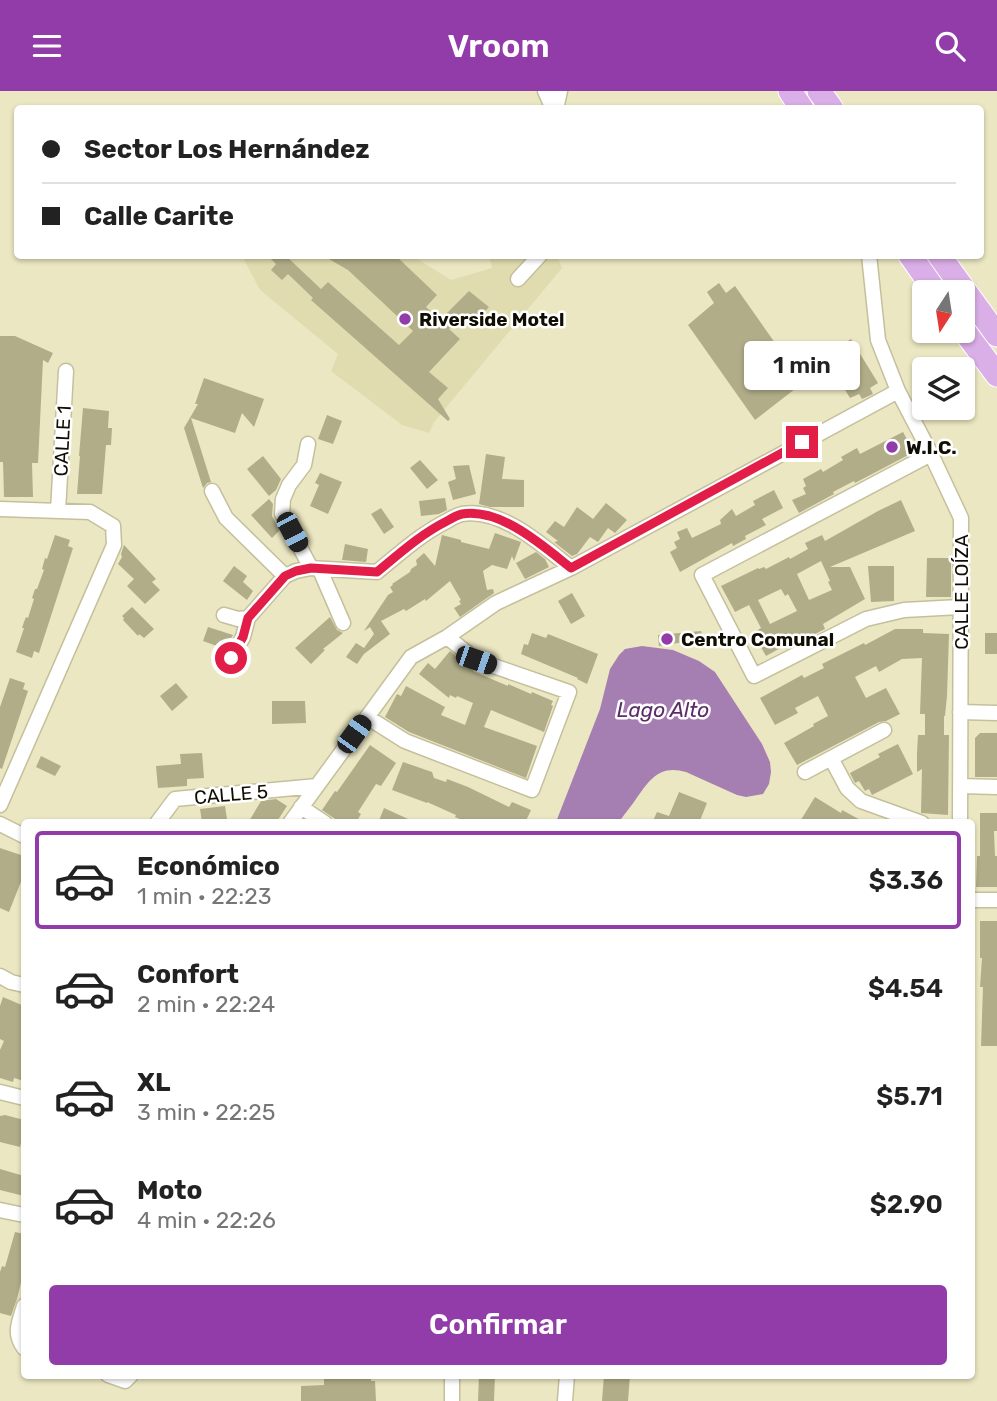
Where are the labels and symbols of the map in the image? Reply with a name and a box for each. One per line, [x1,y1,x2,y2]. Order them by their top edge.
north arrow [912,280,975,343]
place label: Riverside Motel [419,308,565,331]
marker: Riverside Motel [397,311,413,327]
callout: 1 min [744,341,860,389]
street label: CALLE 1 [49,405,76,477]
route end [786,426,818,458]
place label: W.I.C. [906,436,957,459]
marker: W.I.C. [884,439,900,455]
car [273,509,312,555]
street label: CALLE LOÍZA [950,534,973,650]
place label: Centro Comunal [681,628,834,651]
marker: Centro Comunal [659,631,675,647]
route start [215,642,247,674]
car [453,643,500,677]
water label: Lago Alto [617,697,709,722]
car [334,711,375,757]
street label: CALLE 5 [193,780,269,809]

